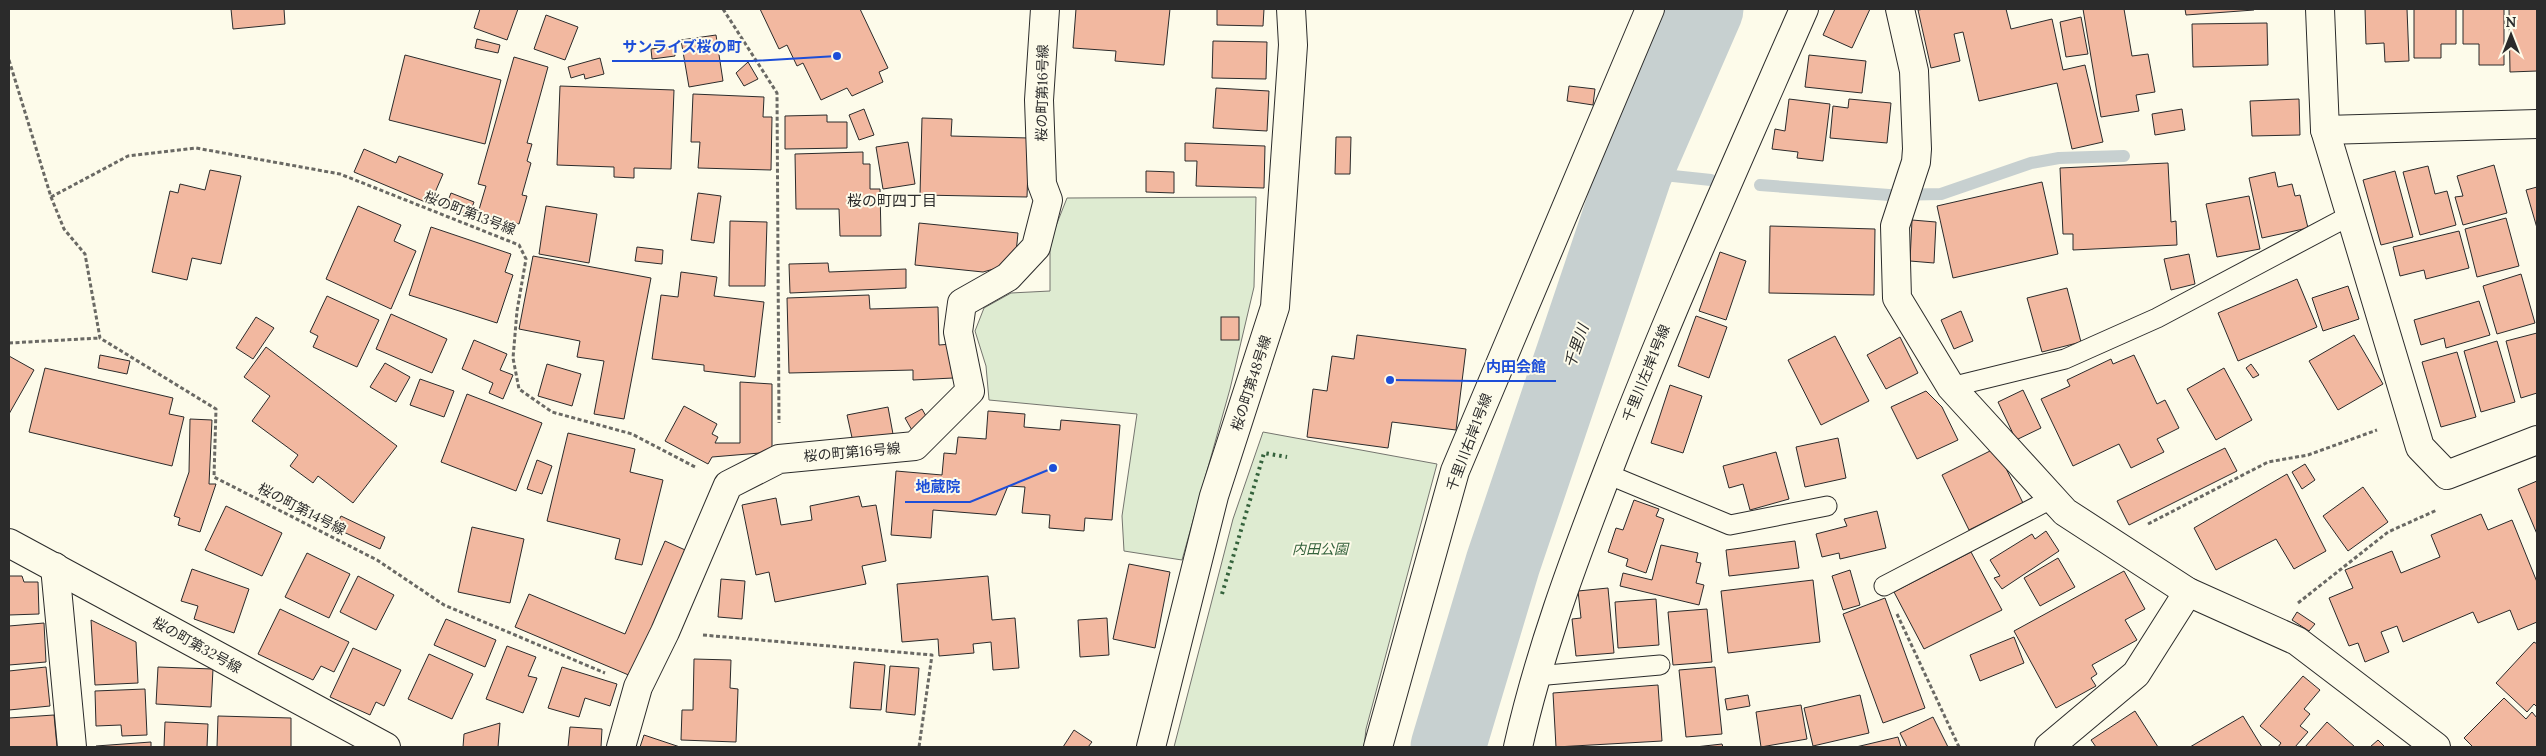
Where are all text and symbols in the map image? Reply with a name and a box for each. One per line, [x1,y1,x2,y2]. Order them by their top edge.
north arrow [2486,10,2536,60]
text: N [2506,13,2517,31]
callout: サンライズ桜の町 [612,31,752,61]
text: サンライズ桜の町 [622,37,742,56]
street label: 桜の町第16号線 [1032,44,1052,142]
street label: 桜の町第13号線 [422,187,518,239]
district label: 桜の町四丁目 [847,191,937,210]
water label: 千里川 [1560,320,1593,370]
street label: 千里川左岸1号線 [1618,322,1674,424]
street label: 桜の町第48号線 [1227,333,1275,433]
callout: 内田会館 [1476,351,1556,381]
text: 内田会館 [1486,357,1546,376]
street label: 千里川右岸1号線 [1442,391,1496,493]
street label: 桜の町第16号線 [803,439,901,465]
callout: 地蔵院 [905,472,970,502]
text: 地蔵院 [915,477,961,496]
street label: 桜の町第14号線 [255,479,349,539]
park label: 内田公園 [1292,540,1350,558]
street label: 桜の町第32号線 [149,613,245,677]

